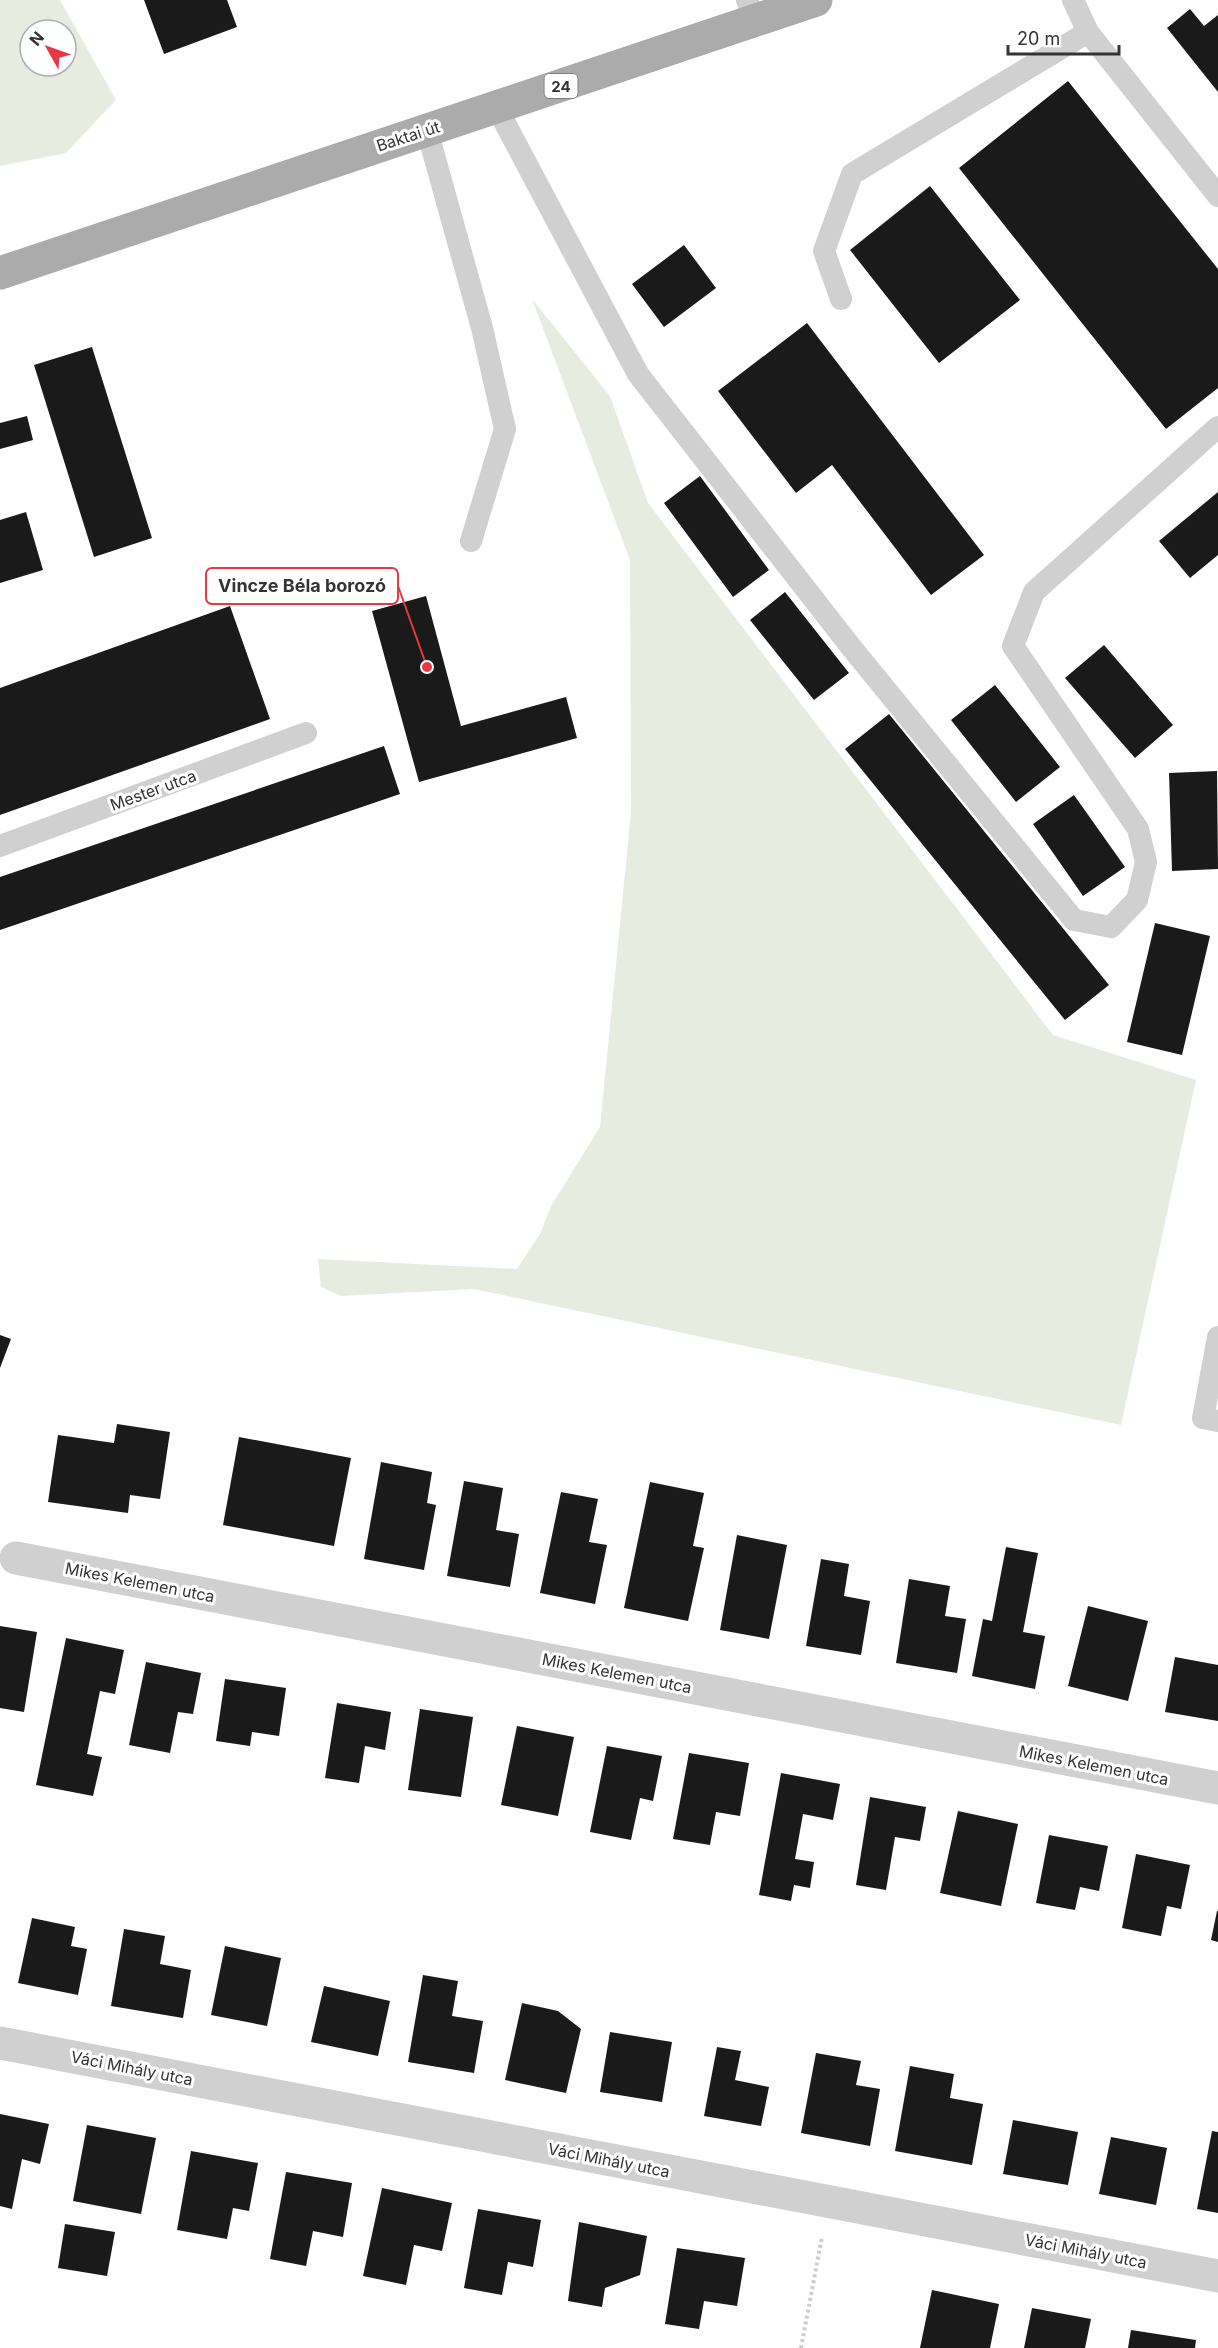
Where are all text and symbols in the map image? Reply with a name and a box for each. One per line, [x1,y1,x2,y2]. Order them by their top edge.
north arrow [18,18,78,78]
scale bar [1008,18,1119,56]
text: N [25,27,48,49]
text: 20 m [1017,28,1060,49]
road number: 24 [544,74,578,98]
street label: Baktai út [374,116,442,156]
callout: Vincze Béla borozó [206,568,398,604]
text: Vincze Béla borozó [218,575,386,596]
street label: Mester utca [107,765,199,815]
street label: Mikes Kelemen utca [64,1558,216,1606]
street label: Mikes Kelemen utca [541,1649,693,1697]
street label: Mikes Kelemen utca [1018,1741,1170,1789]
street label: Váci Mihály utca [69,2046,195,2090]
street label: Váci Mihály utca [546,2138,672,2182]
street label: Váci Mihály utca [1023,2229,1149,2273]

